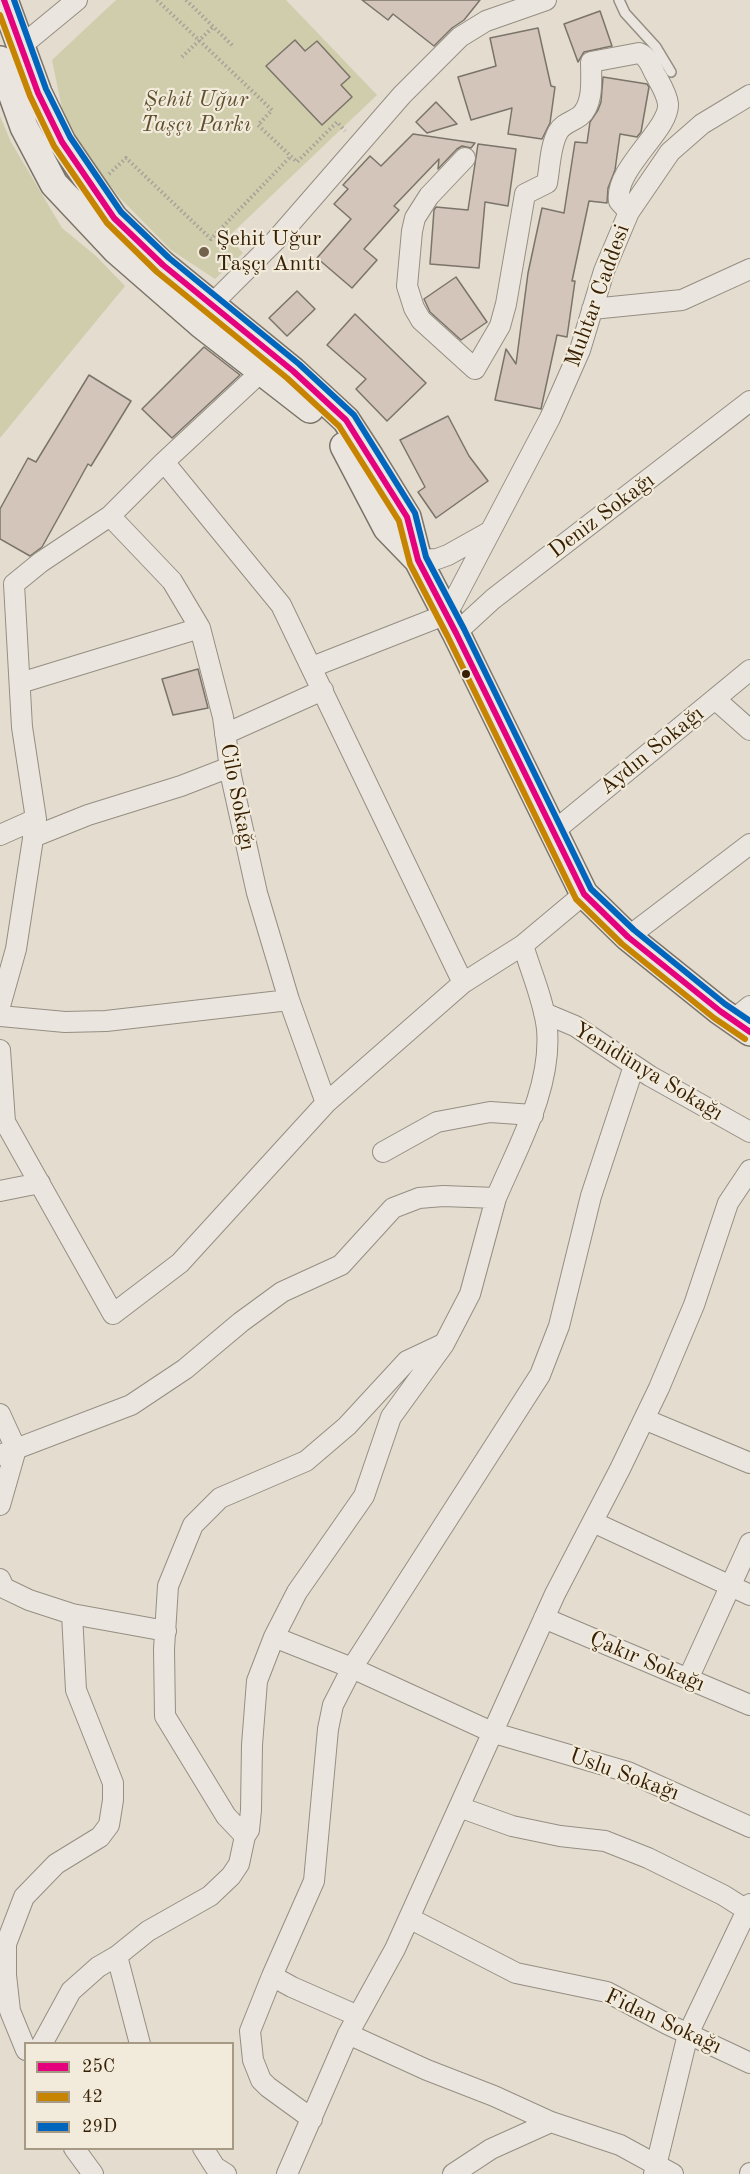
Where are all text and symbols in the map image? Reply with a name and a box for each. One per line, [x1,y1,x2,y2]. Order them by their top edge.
park label: Şehit Uğur Taşçı Parkı [141,87,251,138]
street label: Muhtar Caddesi [560,221,636,371]
place label: Şehit Uğur Taşçı Anıtı [216,226,321,278]
marker: Şehit Uğur Taşçı Anıtı [197,245,211,259]
street label: Deniz Sokağı [544,468,660,564]
unlabelled marker [460,668,472,680]
street label: Aydın Sokağı [595,701,709,801]
street label: Cilo Sokağı [214,741,260,853]
street label: Yenidünya Sokağı [568,1017,728,1127]
street label: Çakır Sokağı [585,1626,709,1698]
street label: Uslu Sokağı [565,1743,683,1807]
street label: Fidan Sokağı [600,1983,726,2061]
legend [24,2042,234,2150]
text: 25C [82,2058,115,2076]
text: 42 [82,2088,103,2106]
text: 29D [82,2118,117,2136]

